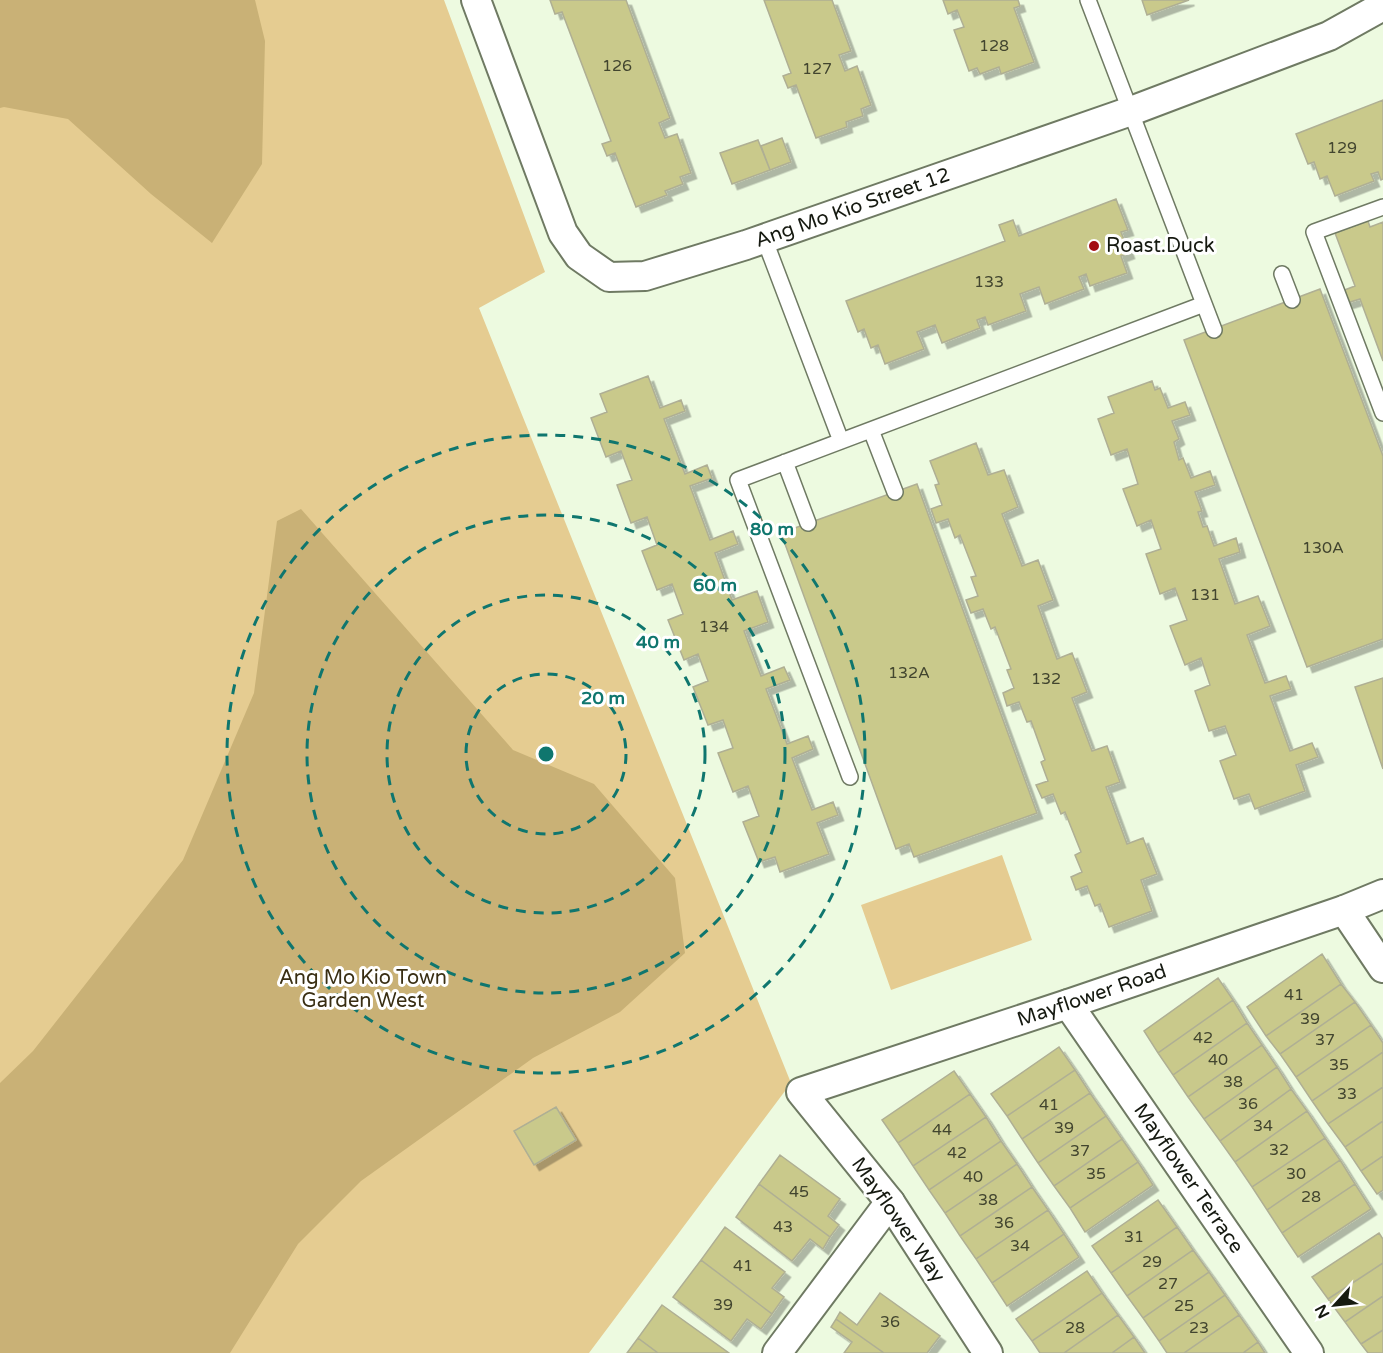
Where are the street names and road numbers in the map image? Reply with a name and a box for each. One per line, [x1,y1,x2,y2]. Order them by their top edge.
street label: Ang Mo Kio Street 12 [752,163,953,253]
street label: Mayflower Road [1014,959,1170,1032]
street label: Mayflower Terrace [1128,1099,1249,1258]
street label: Mayflower Way [846,1153,950,1287]

